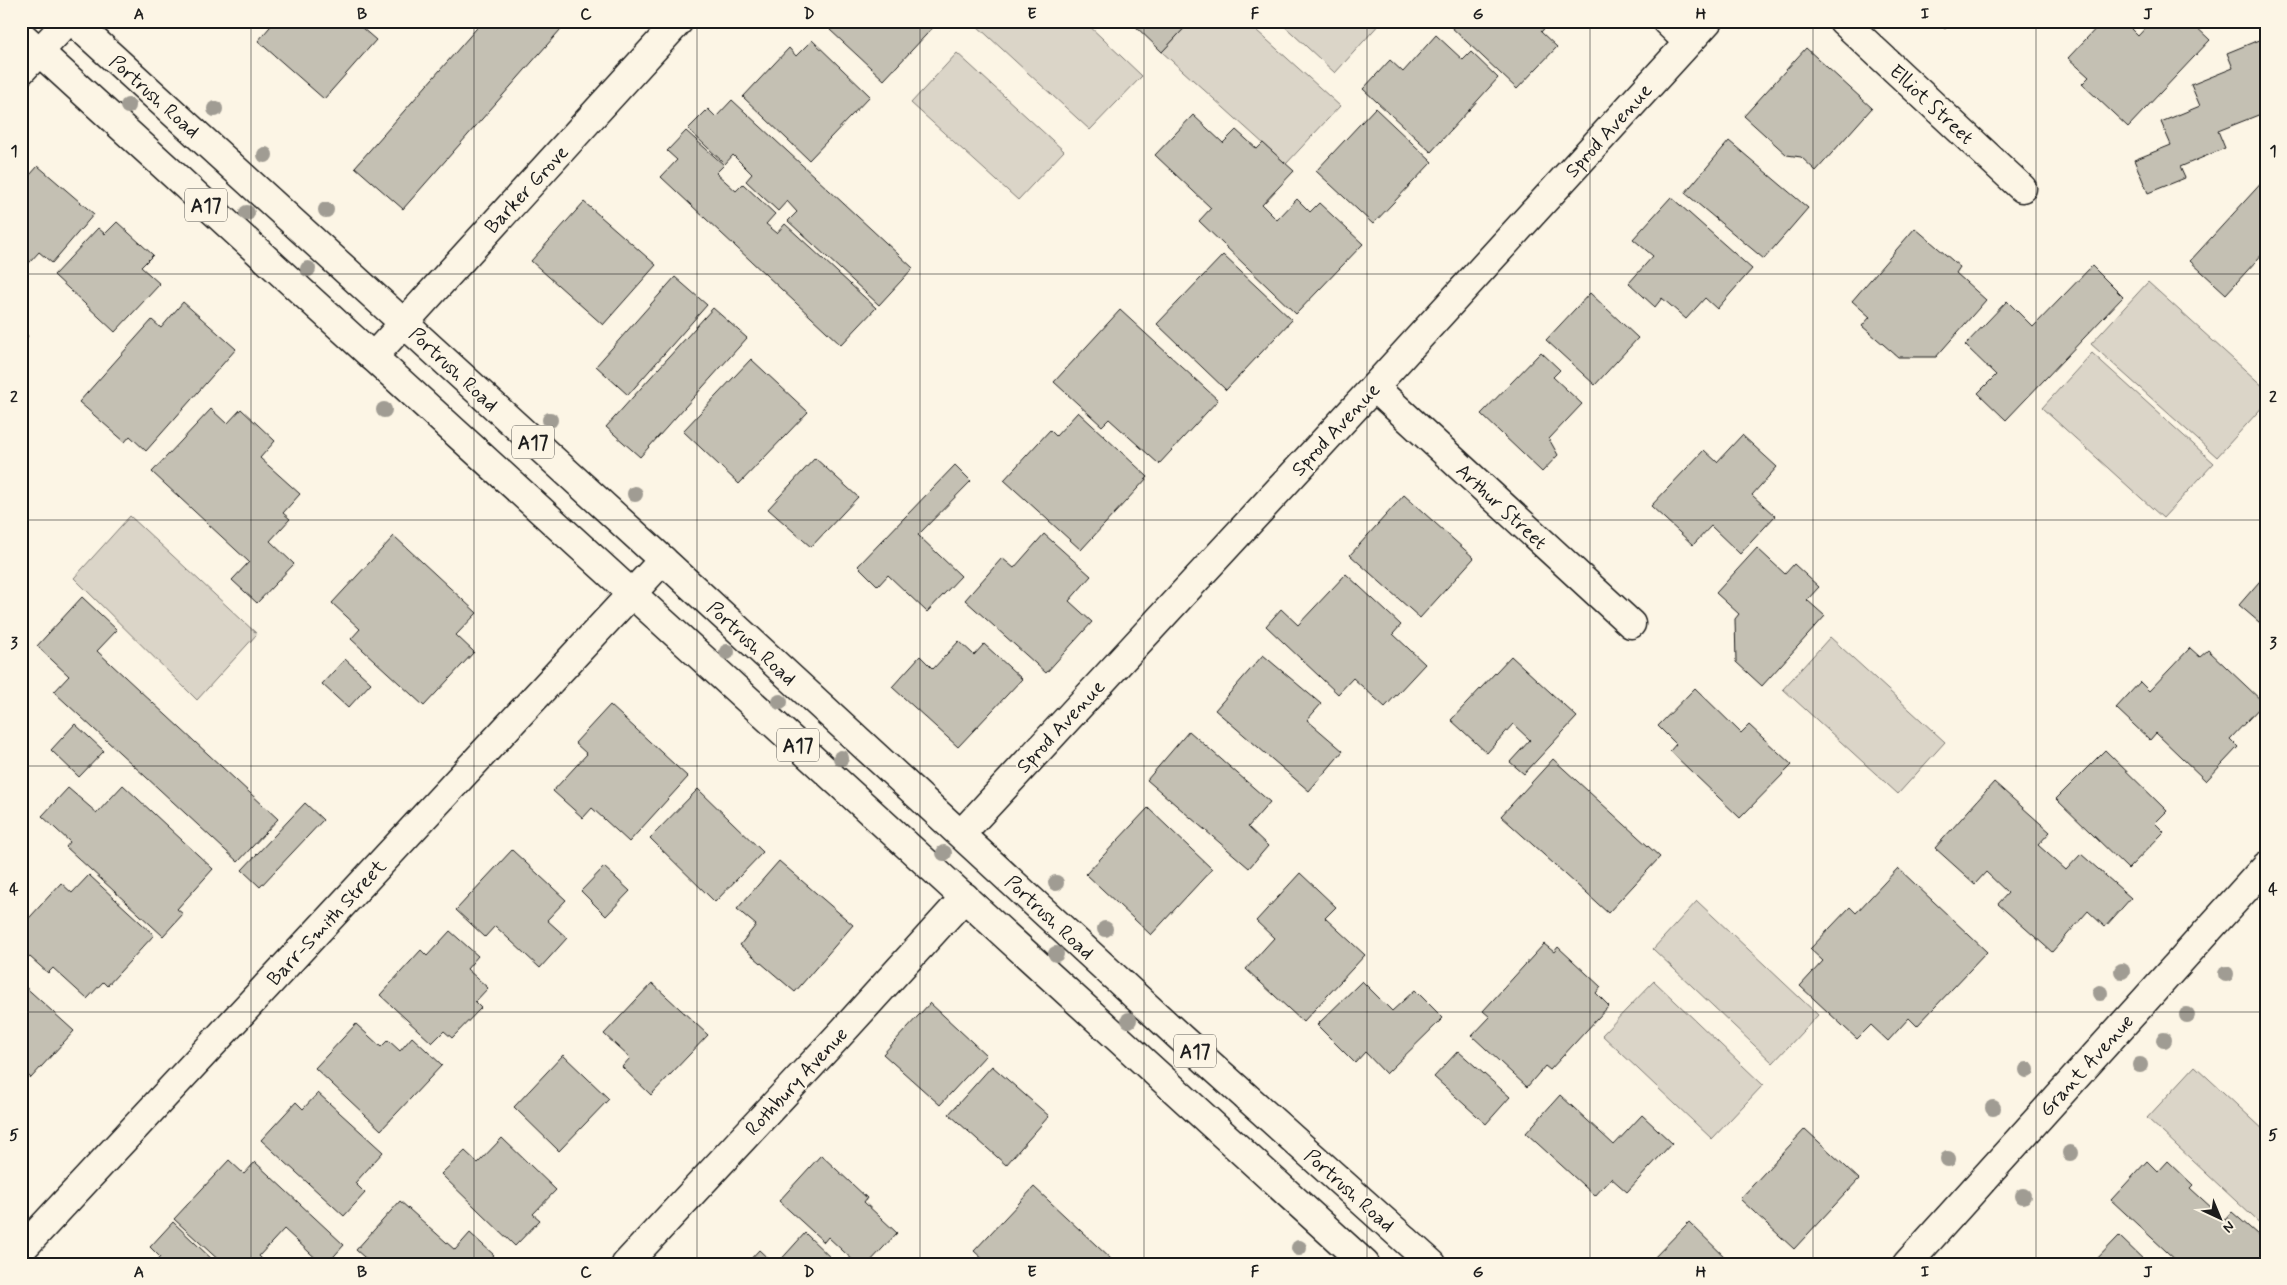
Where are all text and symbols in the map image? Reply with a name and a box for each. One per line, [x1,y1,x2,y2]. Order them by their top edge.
text: A [134,4,144,25]
text: B [357,4,367,25]
text: C [580,4,592,25]
text: D [803,4,815,25]
text: E [1027,4,1037,25]
text: F [1251,4,1260,25]
text: G [1473,4,1484,25]
text: H [1696,4,1707,25]
text: I [1921,4,1930,25]
text: J [2143,4,2153,25]
street label: Portrush Road [103,49,205,145]
street label: Elliot Street [1883,59,1979,151]
street label: Sprod Avenue [1559,78,1659,184]
street label: Barker Grove [479,140,575,240]
text: 1 [10,141,18,162]
text: 1 [2269,141,2277,162]
road number: A17 [185,188,227,222]
street label: Portrush Road [402,322,503,418]
street label: Sprod Avenue [1286,377,1387,483]
text: 2 [10,387,18,408]
text: 2 [2269,387,2277,408]
road number: A17 [512,426,554,458]
street label: Arthur Street [1450,458,1552,556]
street label: Portrush Road [700,596,801,692]
text: 3 [10,633,18,654]
text: 3 [2269,633,2277,654]
street label: Sprod Avenue [1011,674,1112,780]
road number: A17 [777,728,819,762]
street label: Barr-Smith Street [261,854,393,992]
street label: Portrush Road [998,870,1099,966]
text: 4 [9,879,19,900]
text: 4 [2268,879,2278,900]
street label: Grant Avenue [2034,1009,2140,1123]
street label: Rothbury Avenue [740,1022,855,1142]
road number: A17 [1174,1034,1216,1068]
text: 5 [9,1125,19,1146]
text: 5 [2268,1125,2278,1146]
street label: Portrush Road [1298,1143,1400,1239]
north arrow [2194,1192,2244,1242]
text: N [2219,1217,2238,1236]
text: A [134,1262,144,1283]
text: B [357,1262,367,1283]
text: C [580,1262,592,1283]
text: D [803,1262,815,1283]
text: E [1027,1262,1037,1283]
text: F [1251,1262,1260,1283]
text: G [1473,1262,1484,1283]
text: H [1696,1262,1707,1283]
text: I [1921,1262,1930,1283]
text: J [2143,1262,2153,1283]

